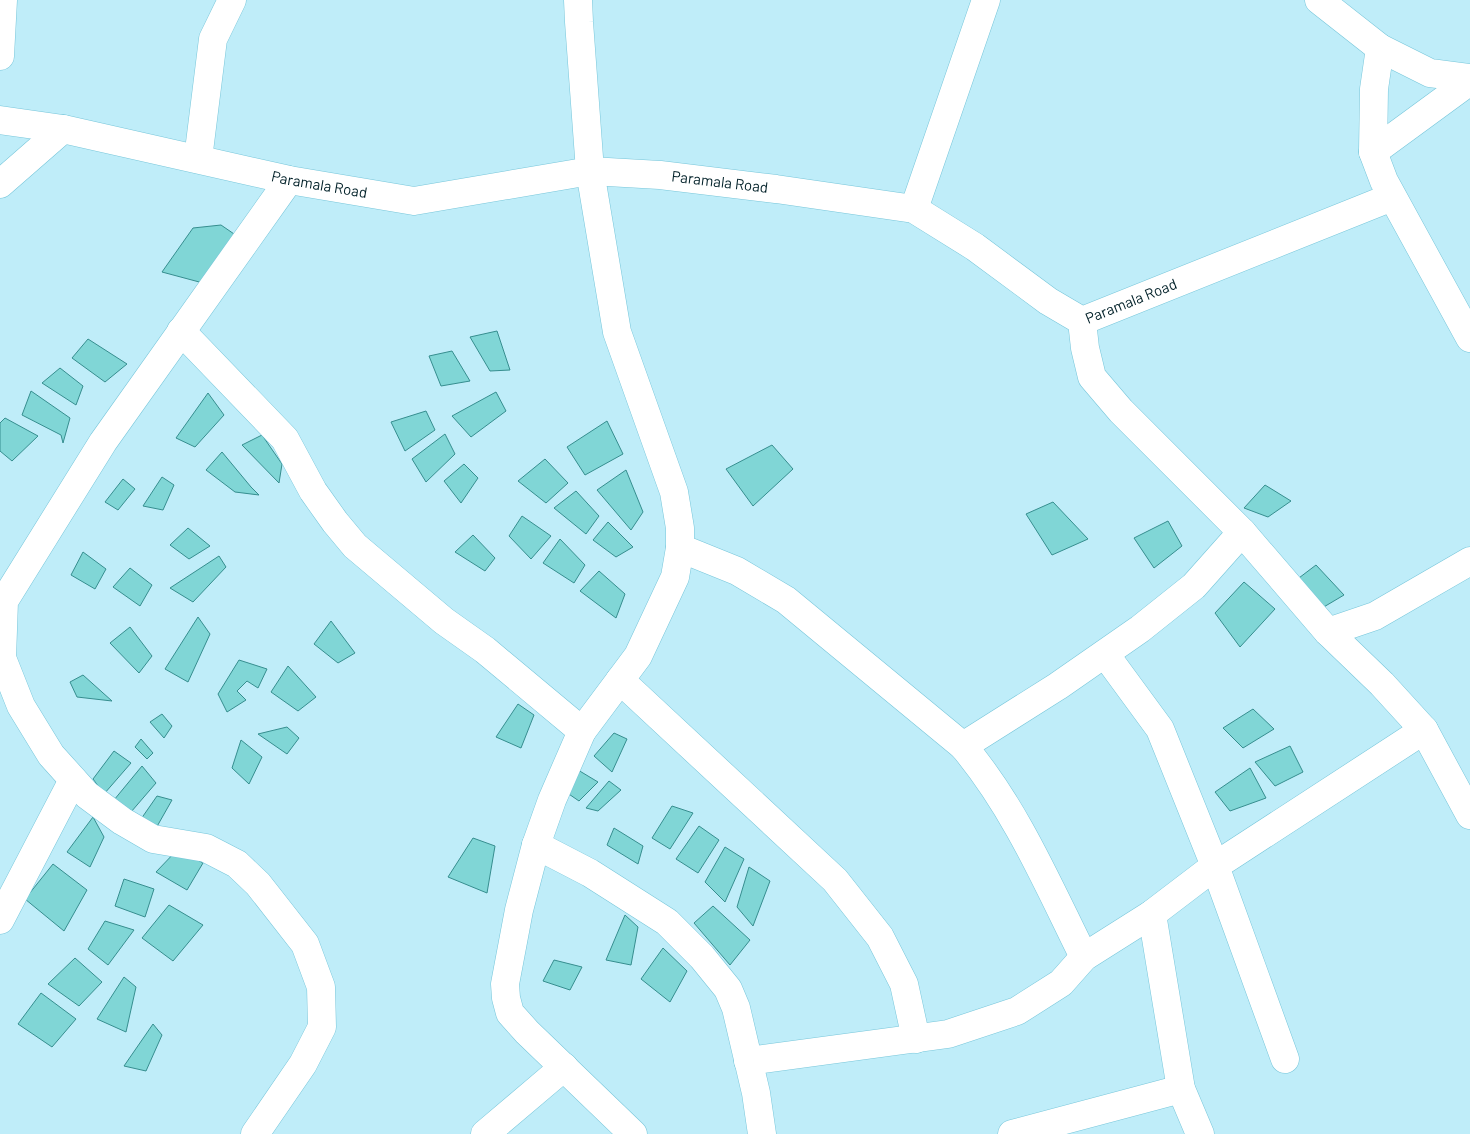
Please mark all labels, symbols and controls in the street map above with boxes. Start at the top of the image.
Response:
street label: Paramala Road [270,166,369,201]
street label: Paramala Road [671,166,769,196]
street label: Paramala Road [1082,274,1179,327]

